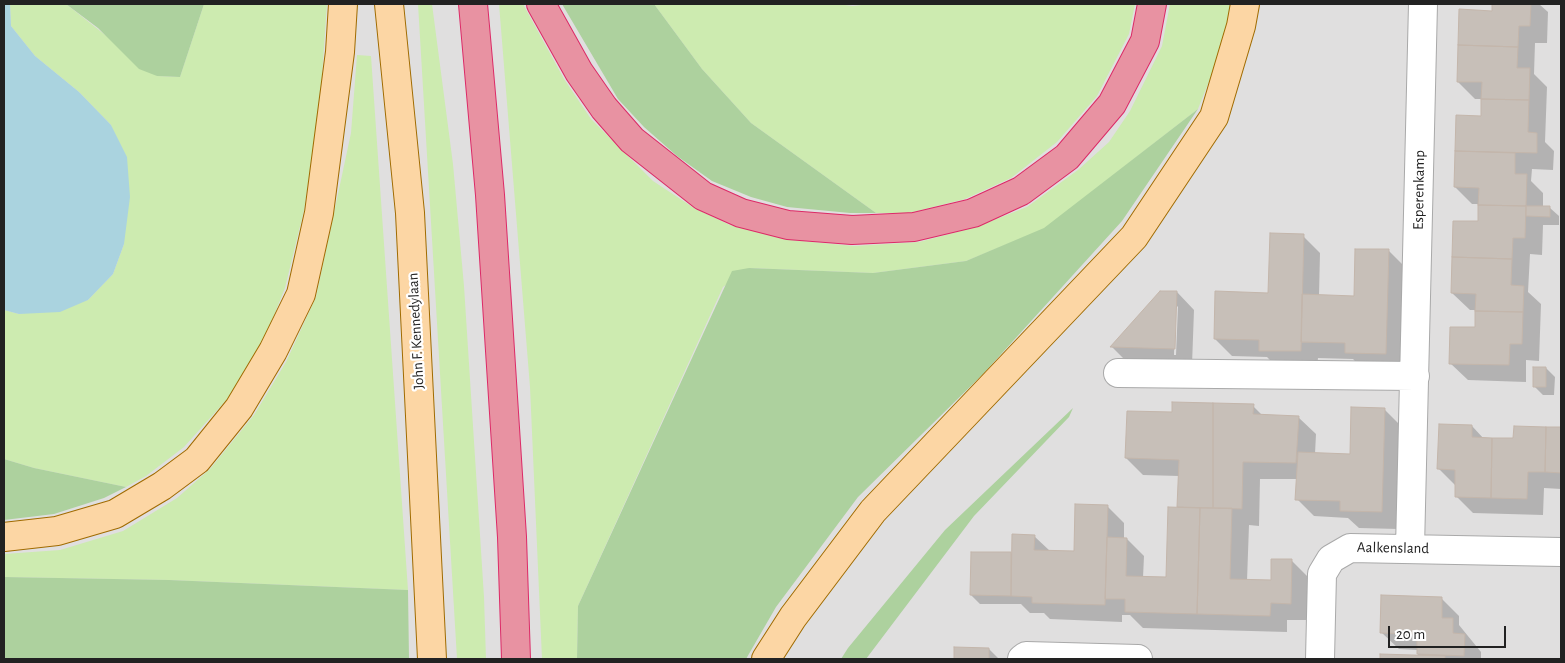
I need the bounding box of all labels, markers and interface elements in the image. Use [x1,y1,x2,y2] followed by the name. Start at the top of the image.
[1409,150,1429,230] street label: Esperenkamp
[404,272,428,390] street label: John F. Kennedylaan
[1357,538,1429,558] street label: Aalkensland
[1390,616,1508,648] scale bar
[1396,627,1425,642] text: 20 m

